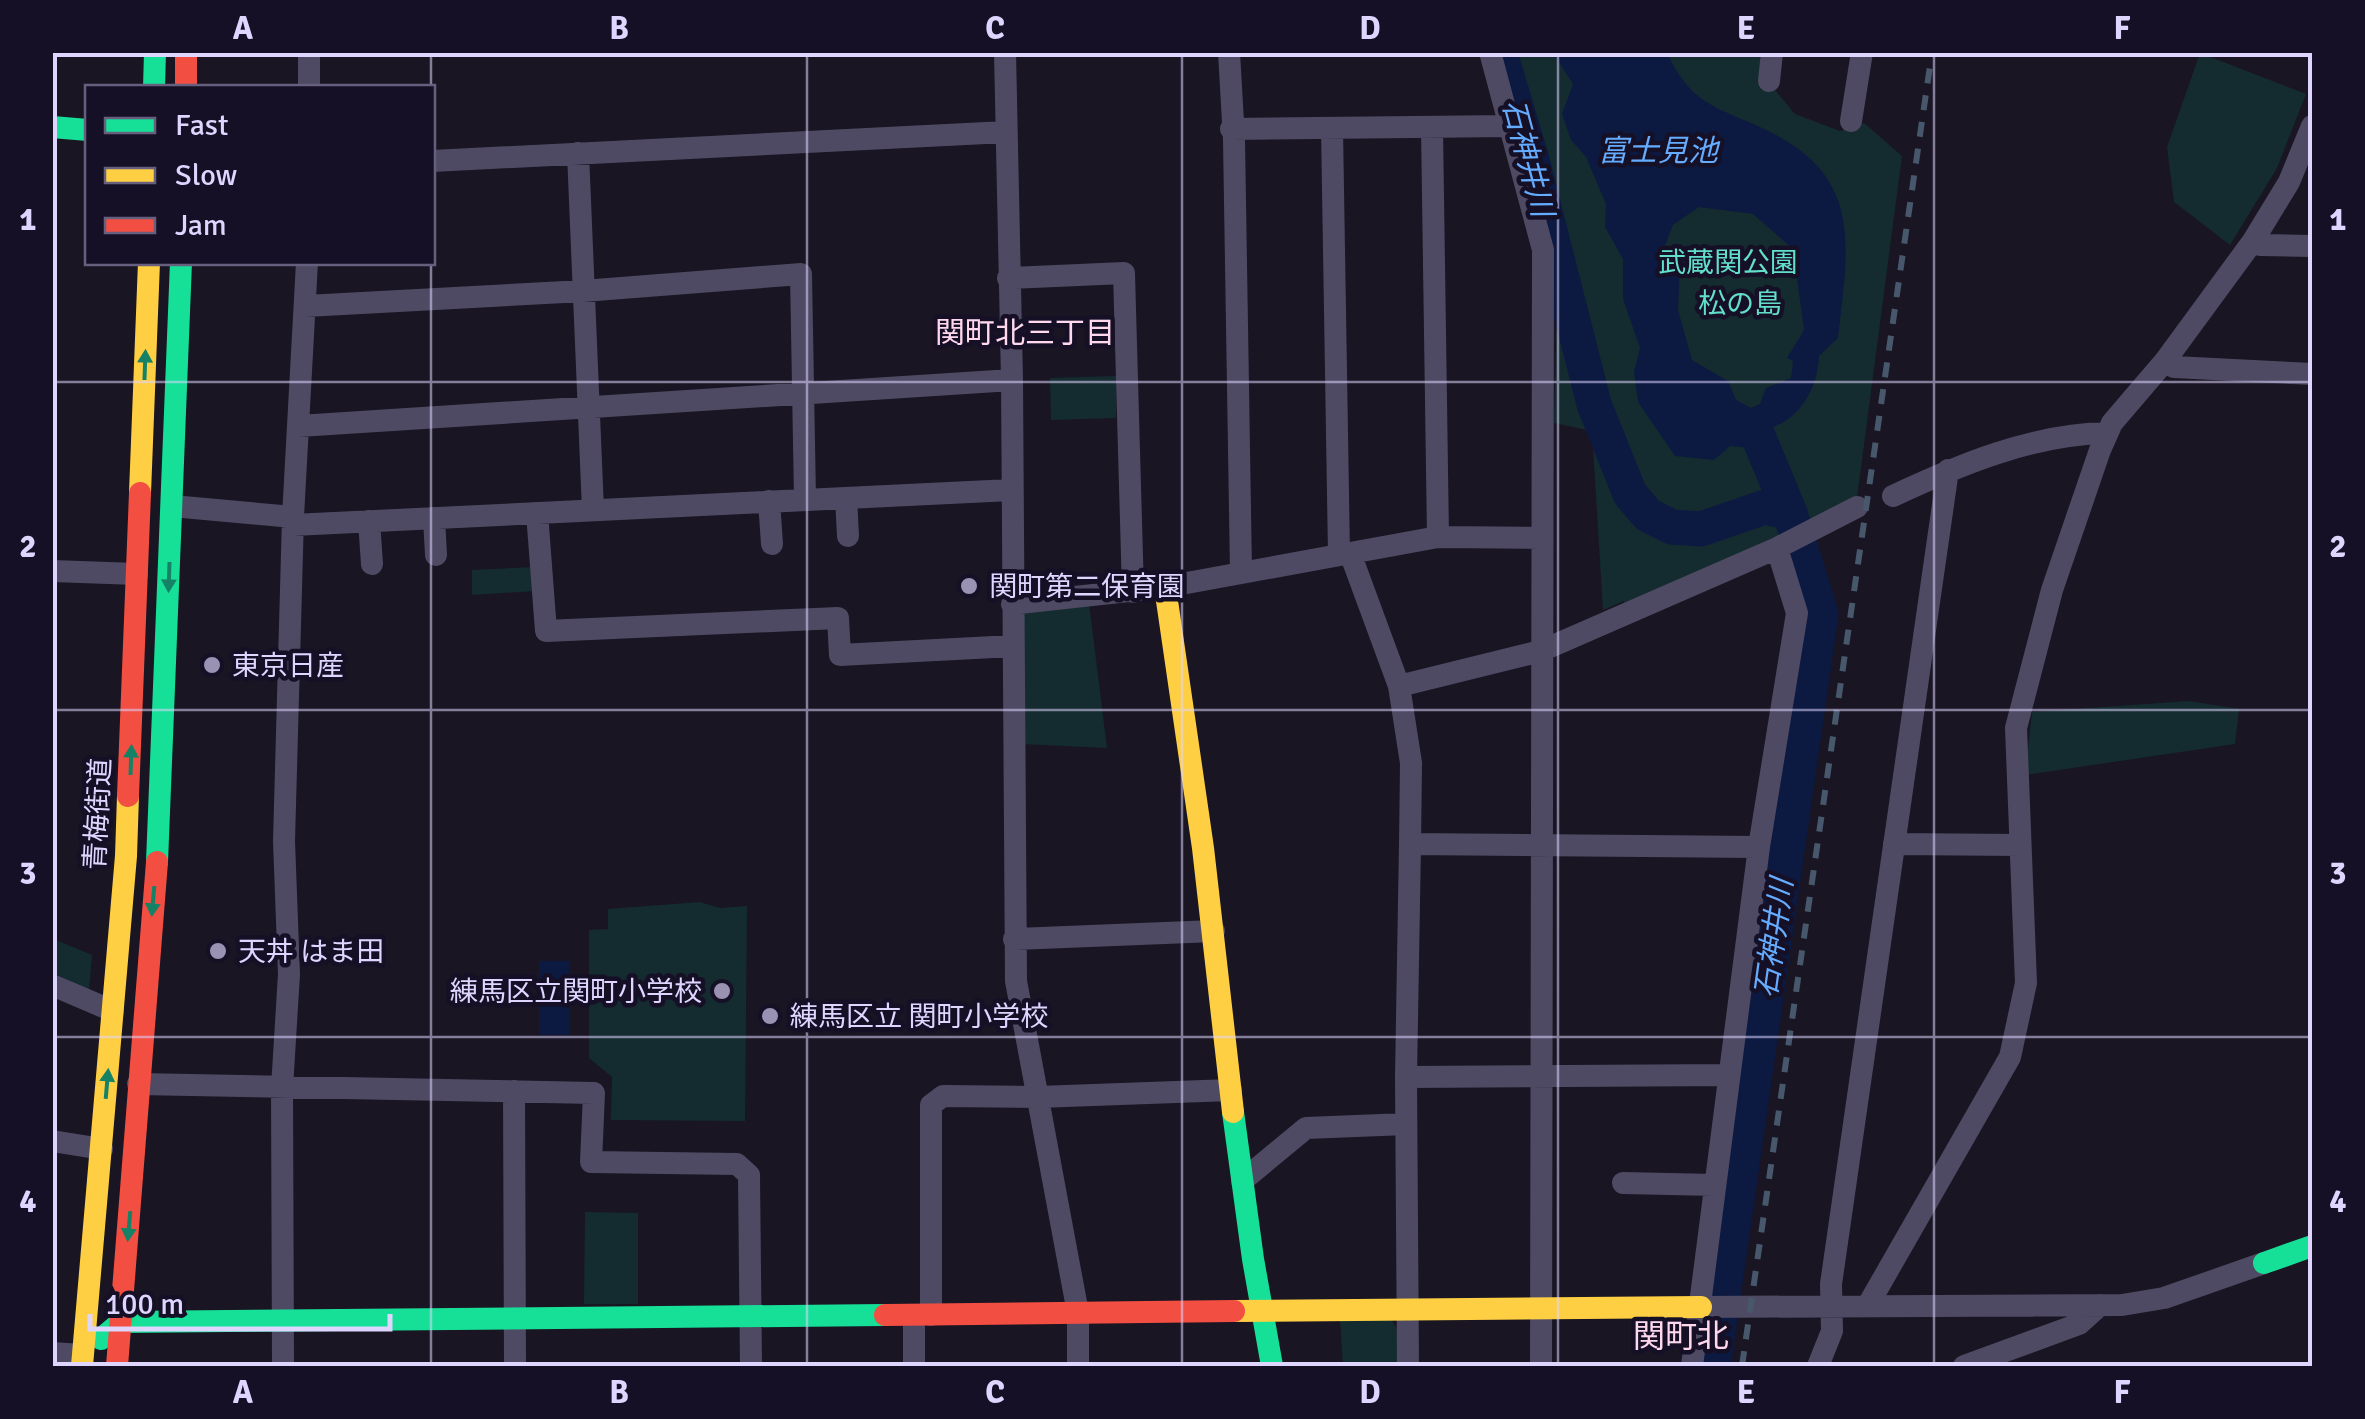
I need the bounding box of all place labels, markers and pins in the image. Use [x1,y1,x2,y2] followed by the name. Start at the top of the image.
[989,570,1185,604] place label: 関町第二保育園
[958,575,980,597] marker: 関町第二保育園
[232,649,344,683] place label: 東京日産
[201,654,223,676] marker: 東京日産
[238,935,384,969] place label: 天丼 はま田
[207,940,229,962] marker: 天丼 はま田
[450,975,702,1009] place label: 練馬区立関町小学校
[711,980,733,1002] marker: 練馬区立関町小学校
[790,1000,1048,1034] place label: 練馬区立 関町小学校
[759,1005,781,1027] marker: 練馬区立 関町小学校

